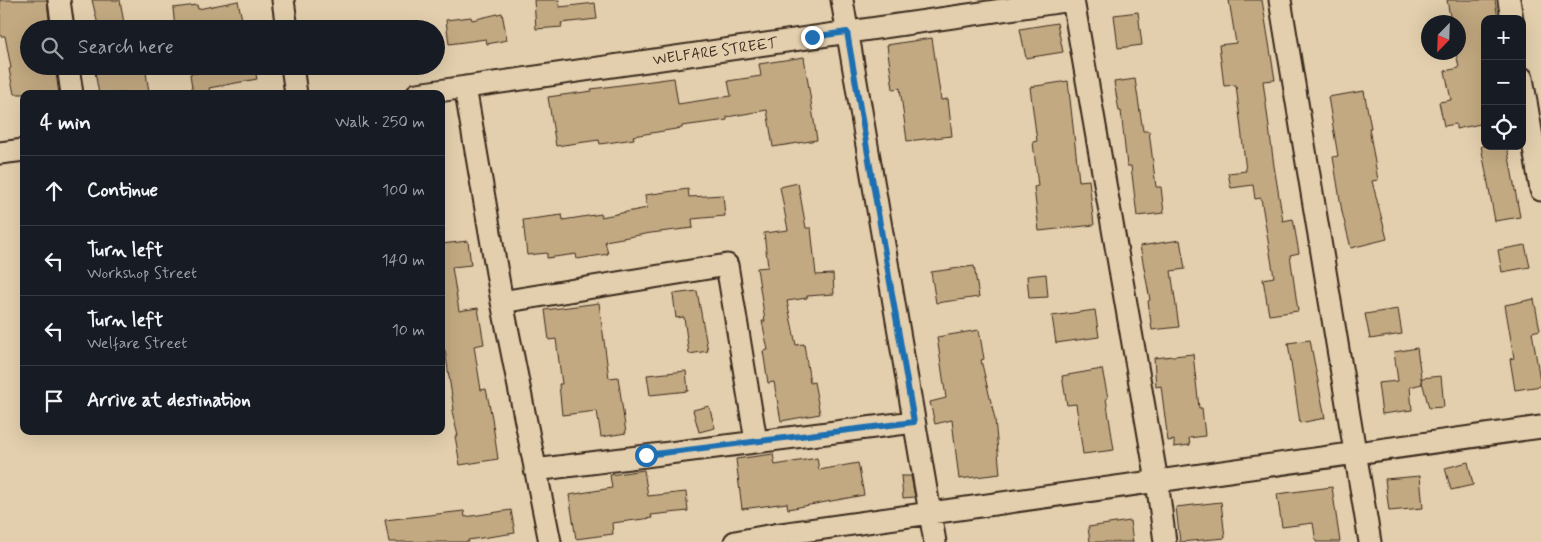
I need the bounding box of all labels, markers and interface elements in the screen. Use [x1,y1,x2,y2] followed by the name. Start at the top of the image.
[1421,15,1466,60] north arrow
[1481,15,1526,150] map controls
[1481,15,1526,60] button: +
[20,20,445,75] search box
[801,26,824,49] route end
[652,33,779,71] street label: WELFARE STREET
[38,34,66,62] icon: search
[78,35,174,60] text: Search here
[1481,60,1526,105] button: −
[1481,105,1526,150] button: locate
[40,109,91,137] text: 4 min
[335,112,425,133] text: Walk · 250 m
[40,177,68,205] icon: ahead
[87,178,158,203] text: Continue
[382,180,425,201] text: 100 m
[87,238,163,263] text: Turn left
[40,247,68,275] icon: left
[381,250,425,271] text: 140 m
[87,263,197,284] text: Workshop Street
[87,308,163,333] text: Turn left
[40,317,68,345] icon: left
[392,320,425,341] text: 10 m
[87,333,187,354] text: Welfare Street
[40,387,68,415] icon: arrive
[87,388,251,413] text: Arrive at destination
[635,444,658,467] route start

